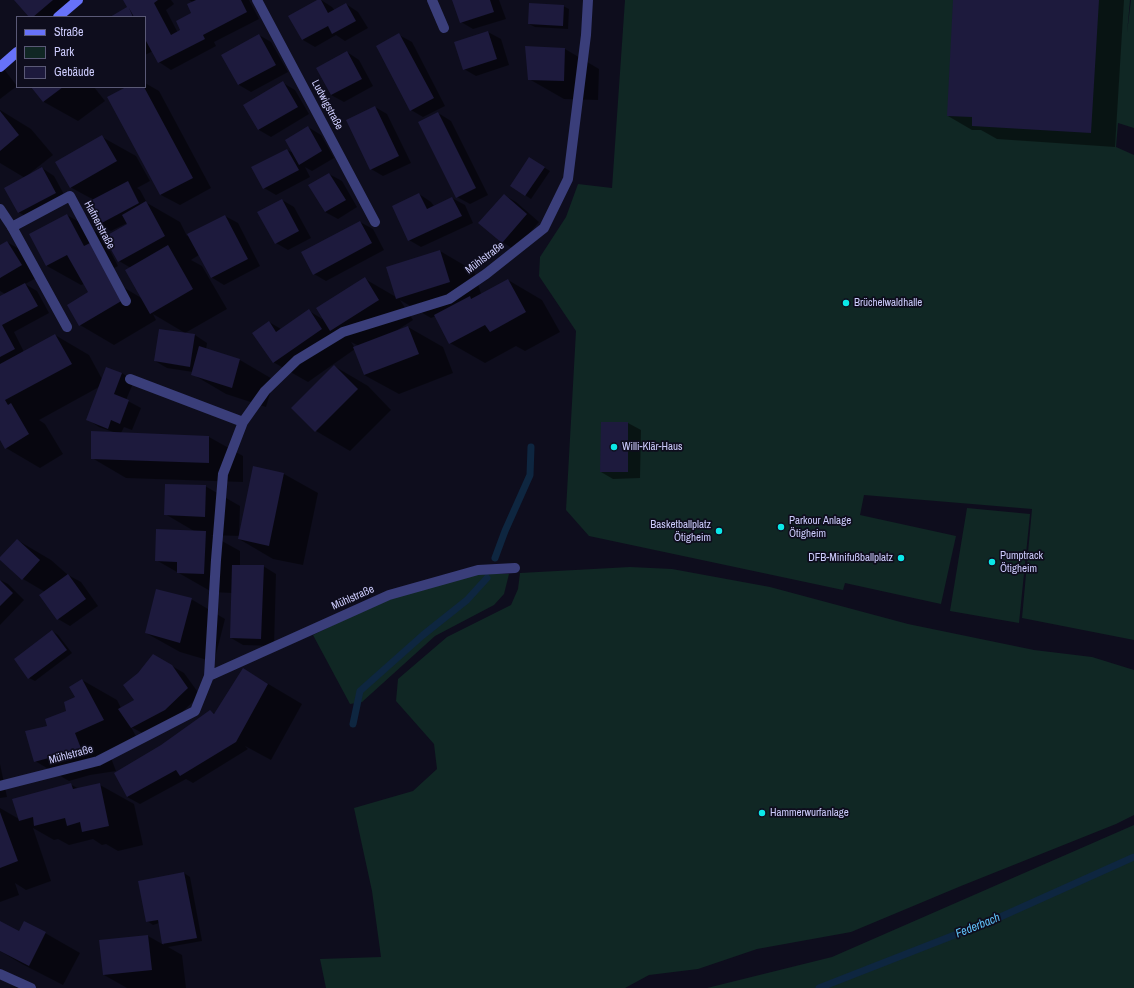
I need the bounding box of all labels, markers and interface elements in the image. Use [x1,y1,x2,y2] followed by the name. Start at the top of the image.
[16,16,146,88] legend
[54,24,84,40] text: Straße
[54,44,74,60] text: Park
[54,64,95,80] text: Gebäude
[308,78,346,132] street label: Ludwigstraße
[81,199,117,251] street label: Hafnerstraße
[463,239,507,277] street label: Mühlstraße
[854,296,922,310] place label: Brüchelwaldhalle
[841,298,851,308] marker: Brüchelwaldhalle
[622,440,683,454] place label: Willi-Klär-Haus
[609,442,619,452] marker: Willi-Klär-Haus
[789,514,851,540] place label: Parkour Anlage Ötigheim
[650,518,711,544] place label: Basketballplatz Ötigheim
[776,522,786,532] marker: Parkour Anlage Ötigheim
[714,526,724,536] marker: Basketballplatz Ötigheim
[1000,549,1043,575] place label: Pumptrack Ötigheim
[808,551,893,565] place label: DFB-Minifußballplatz
[896,553,906,563] marker: DFB-Minifußballplatz
[987,557,997,567] marker: Pumptrack Ötigheim
[330,583,376,613] street label: Mühlstraße
[48,743,94,767] street label: Mühlstraße
[770,806,849,820] place label: Hammerwurfanlage
[757,808,767,818] marker: Hammerwurfanlage
[954,911,1002,941] water label: Federbach

